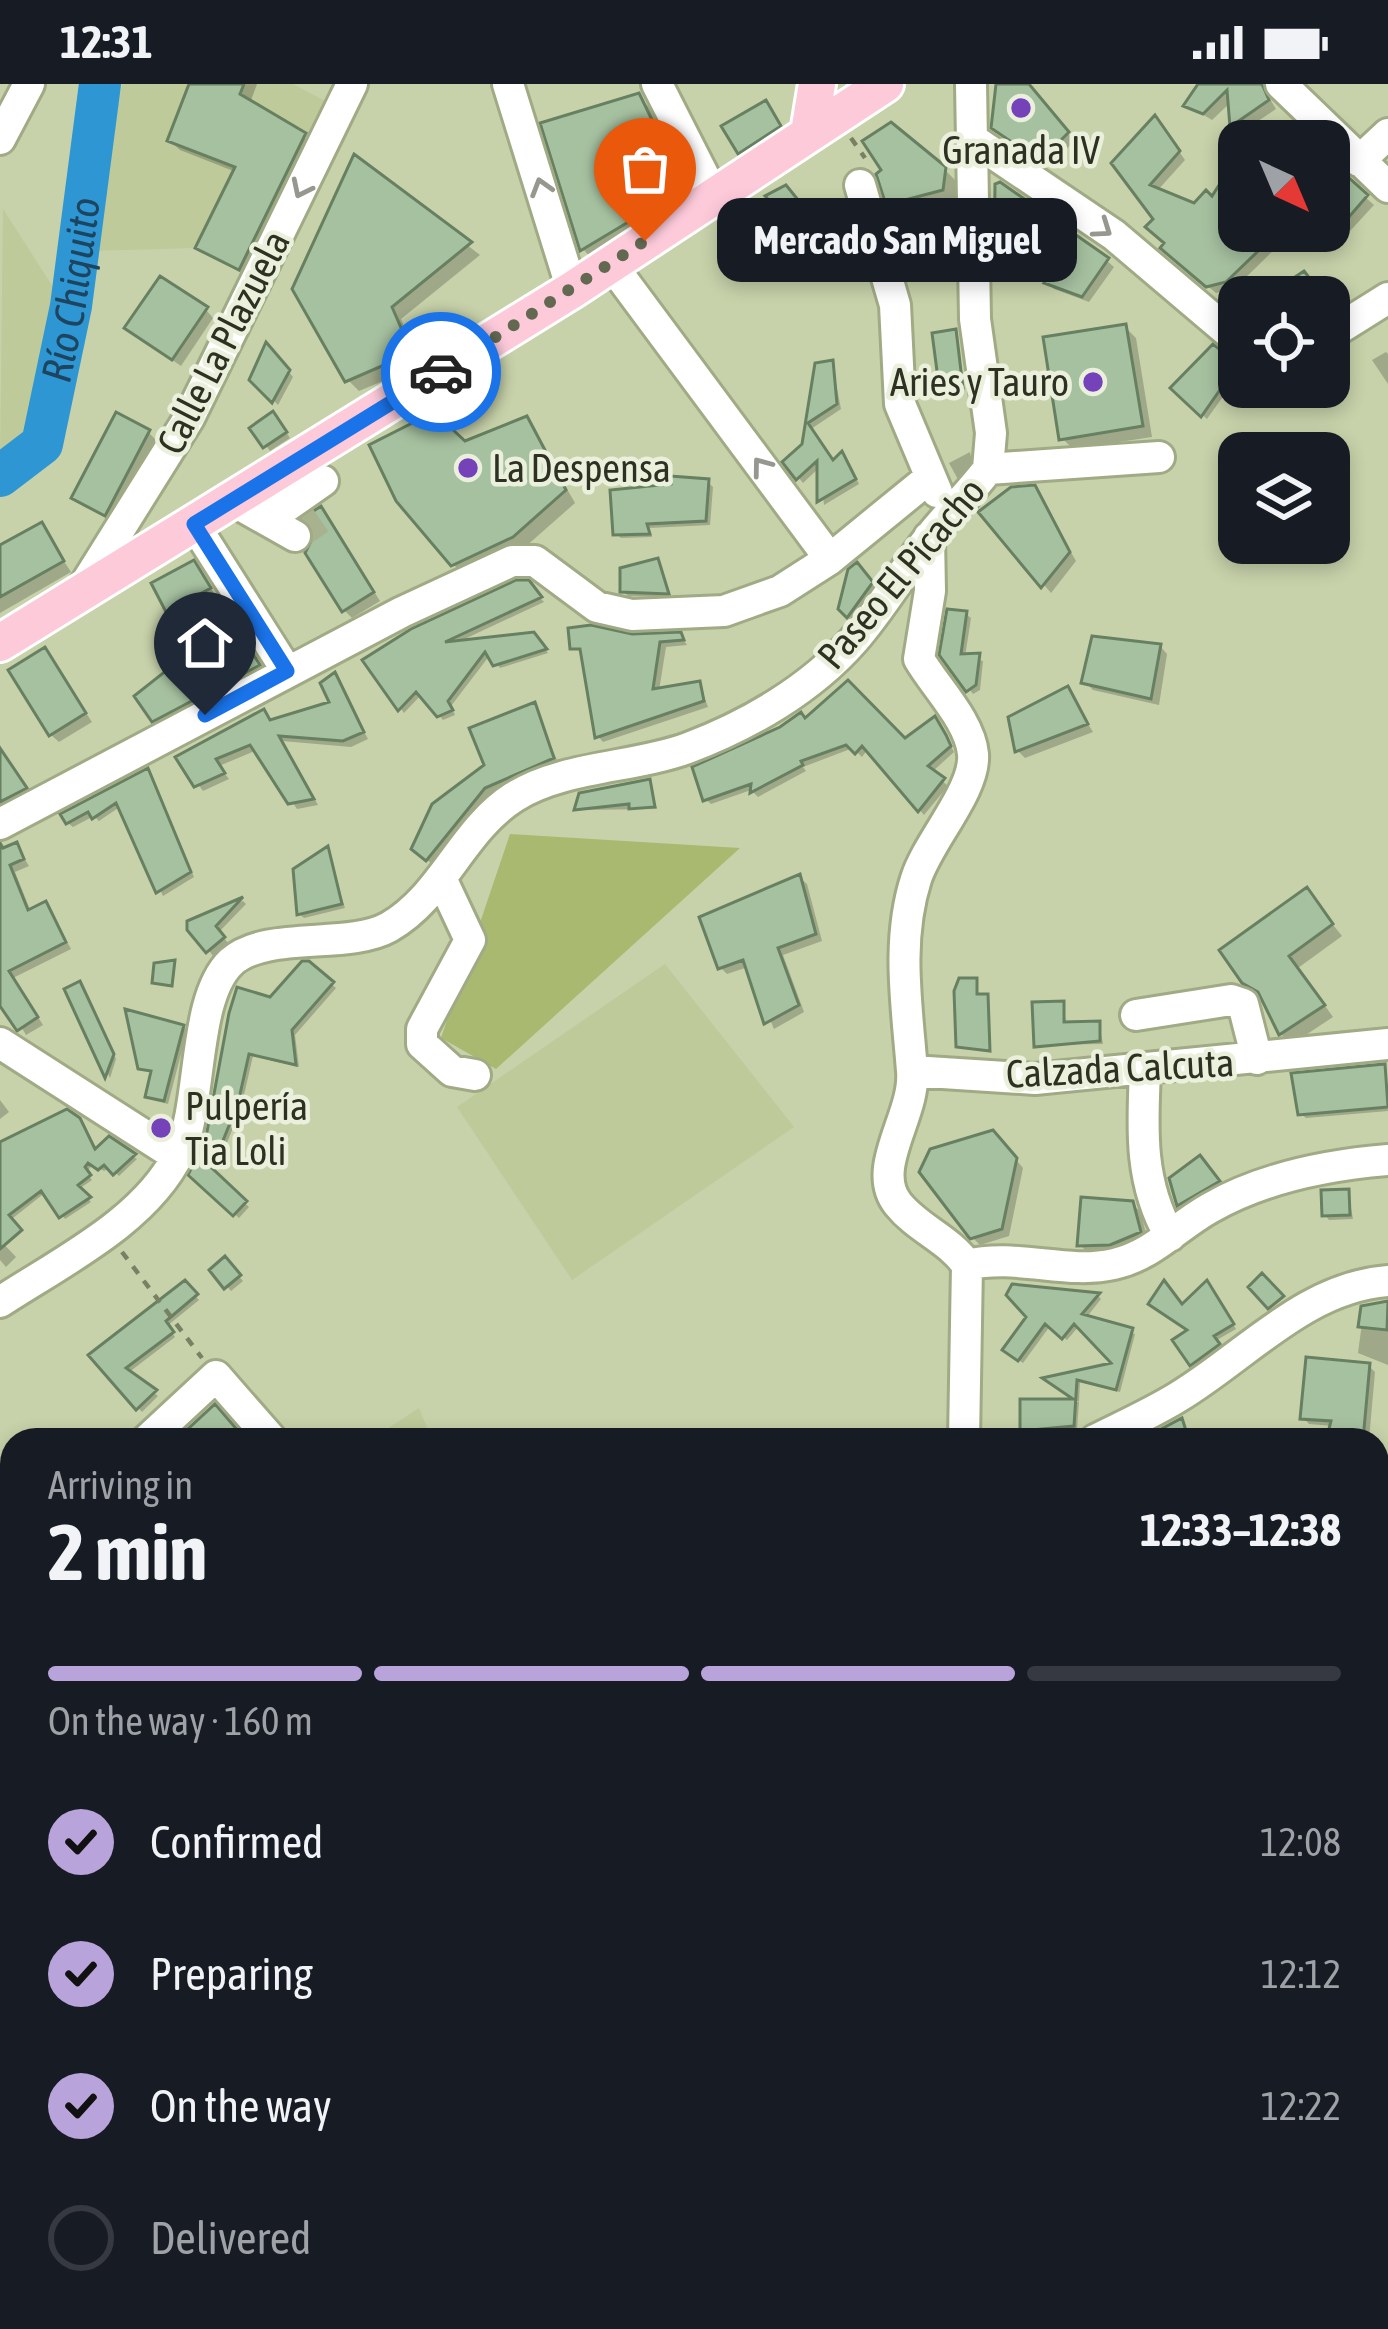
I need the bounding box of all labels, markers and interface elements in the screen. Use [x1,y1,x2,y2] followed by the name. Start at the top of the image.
[60,16,153,68] text: 12:31
[1008,95,1034,121] marker: Granada IV
[594,118,696,241] pin
[1218,120,1350,252] north arrow
[1218,120,1350,564] map controls
[942,128,1100,172] place label: Granada IV
[612,136,678,202] icon: bag
[291,177,315,198] one-way arrow
[530,177,555,198] one-way arrow
[32,194,109,386] water label: Río Chiquito
[717,199,1077,283] callout: Mercado San Miguel
[1090,215,1112,237] one-way arrow
[753,218,1041,262] text: Mercado San Miguel
[148,223,298,461] street label: Calle La Plazuela
[1218,276,1350,408] button: locate
[381,312,501,432] courier
[408,339,474,405] icon: car
[890,360,1069,404] place label: Aries y Tauro
[1080,369,1106,395] marker: Aries y Tauro
[1218,432,1350,564] button: layers
[492,446,671,490] place label: La Despensa
[455,455,481,481] marker: La Despensa
[753,457,775,479] one-way arrow
[809,469,993,677] street label: Paseo El Picacho
[154,592,256,715] pin
[172,610,238,676] icon: home
[1005,1040,1235,1096] street label: Calzada Calcuta
[185,1084,308,1173] place label: Pulpería Tia Loli
[148,1115,174,1141] marker: Pulpería Tia Loli
[48,1463,193,1507] text: Arriving in
[1140,1504,1341,1556] text: 12:33–12:38
[48,1507,207,1597] text: 2 min
[48,1699,313,1743] text: On the way · 160 m
[48,1809,114,1875] icon: check
[150,1816,323,1868] text: Confirmed
[1260,1820,1341,1864] text: 12:08
[48,1941,114,2007] icon: check
[150,1948,313,2000] text: Preparing
[1261,1952,1341,1996] text: 12:12
[48,2073,114,2139] icon: check
[150,2080,332,2132] text: On the way
[1261,2084,1341,2128] text: 12:22
[150,2212,311,2264] text: Delivered

